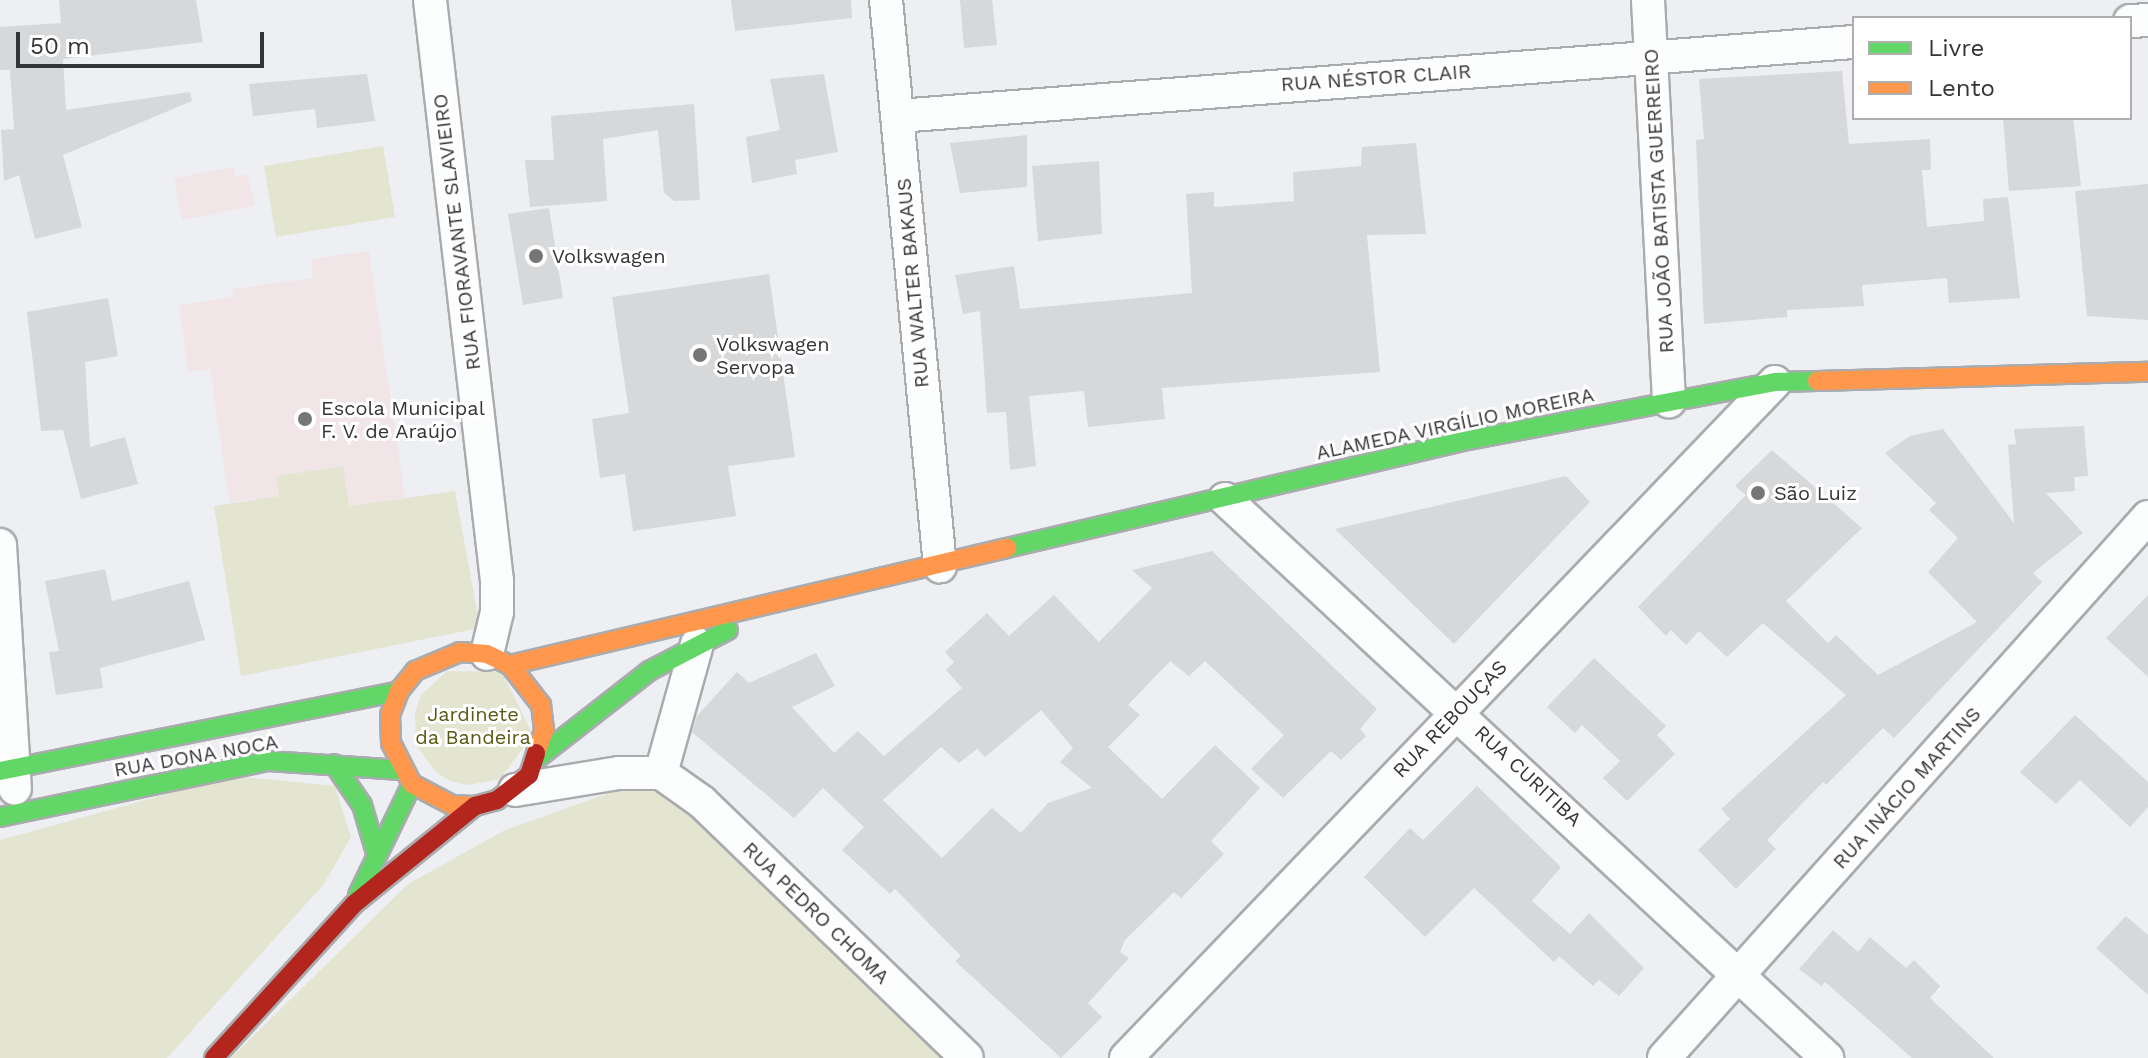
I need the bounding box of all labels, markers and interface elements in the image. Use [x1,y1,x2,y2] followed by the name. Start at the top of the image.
[20,16,268,66] scale bar
[1852,16,2132,120] legend
[30,32,90,60] text: 50 m
[1928,34,1984,62] text: Livre
[1639,47,1679,355] street label: RUA JOÃO BATISTA GUERREIRO
[1280,59,1472,97] street label: RUA NÉSTOR CLAIR
[1928,74,1995,102] text: Lento
[428,92,486,372] street label: RUA FIORAVANTE SLAVIEIRO
[892,176,934,390] street label: RUA WALTER BAKAUS
[552,244,666,268] place label: Volkswagen
[527,247,545,265] marker: Volkswagen
[716,332,830,379] place label: Volkswagen Servopa
[691,346,709,364] marker: Volkswagen Servopa
[1313,383,1597,465] street label: ALAMEDA VIRGÍLIO MOREIRA
[321,396,485,443] place label: Escola Municipal F. V. de Araújo
[296,410,314,428] marker: Escola Municipal F. V. de Araújo
[1774,481,1857,505] place label: São Luiz
[1749,484,1767,502] marker: São Luiz
[1388,655,1512,783] street label: RUA REBOUÇAS
[415,702,531,749] park label: Jardinete da Bandeira
[1828,702,1986,874] street label: RUA INÁCIO MARTINS
[1469,720,1587,832] street label: RUA CURITIBA
[111,730,281,782] street label: RUA DONA NOCA
[738,837,894,989] street label: RUA PEDRO CHOMA

